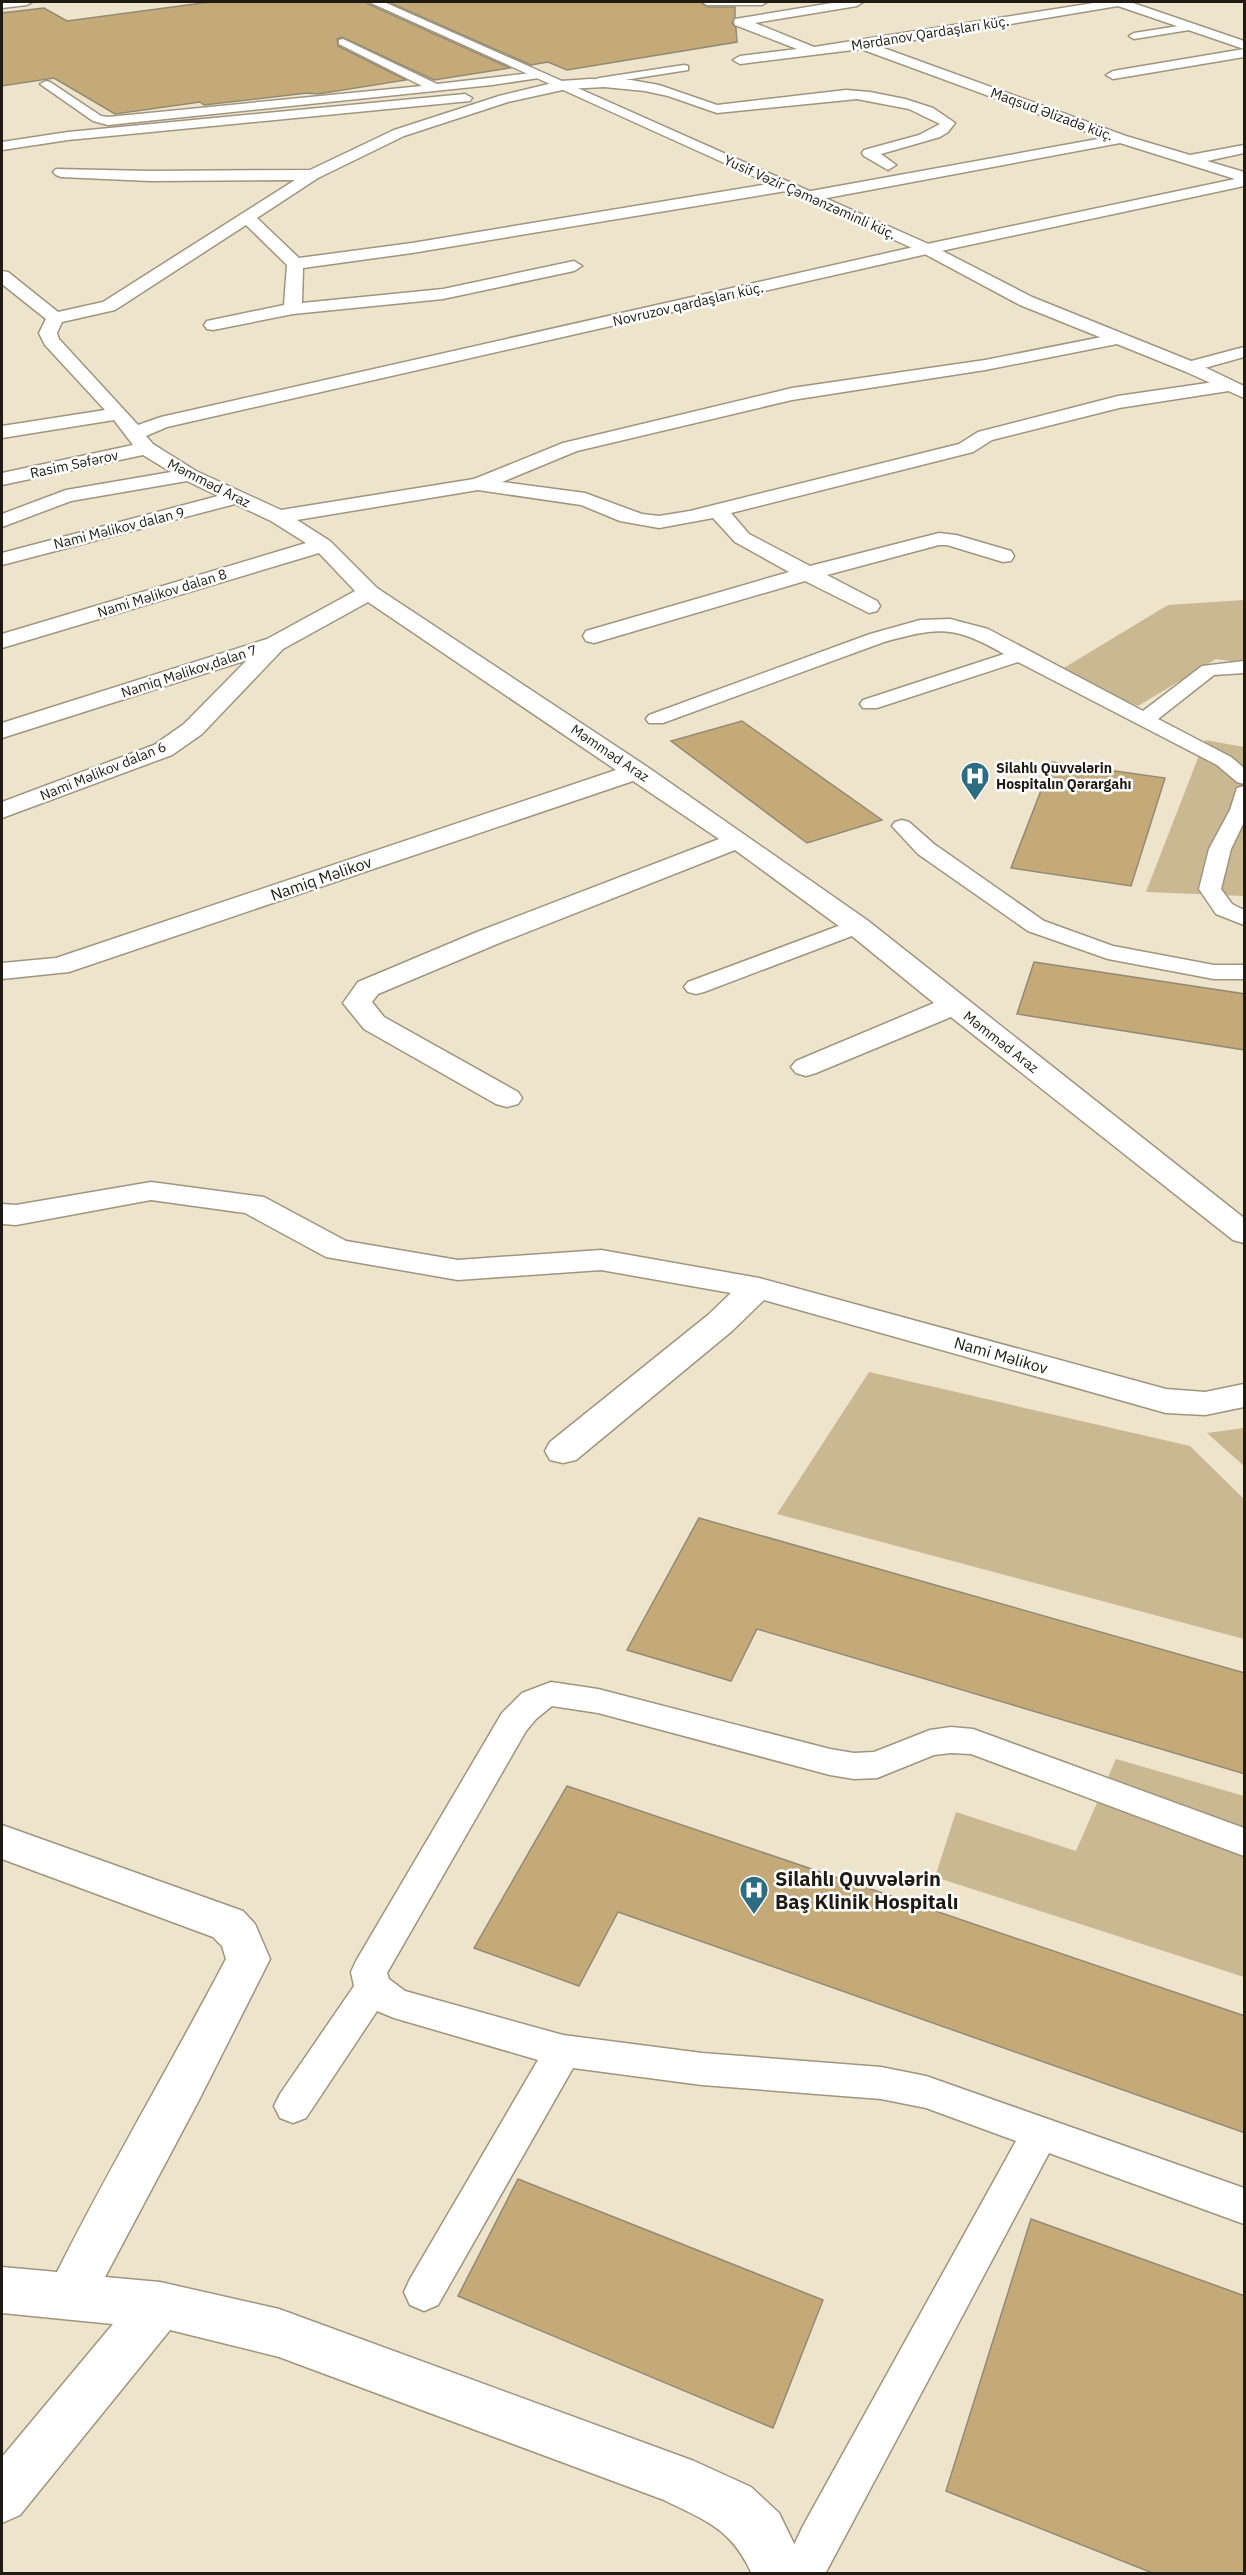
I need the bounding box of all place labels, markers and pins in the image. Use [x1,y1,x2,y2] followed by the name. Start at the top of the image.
[996,759,1132,793] place label: Silahlı Quvvələrin Hospitalın Qərargahı
[959,760,991,802] hospital icon: Silahlı Quvvələrin Hospitalın Qərargahı
[775,1865,958,1915] place label: Silahlı Quvvələrin Baş Klinik Hospitalı
[738,1874,770,1916] hospital icon: Silahlı Quvvələrin Baş Klinik Hospitalı

